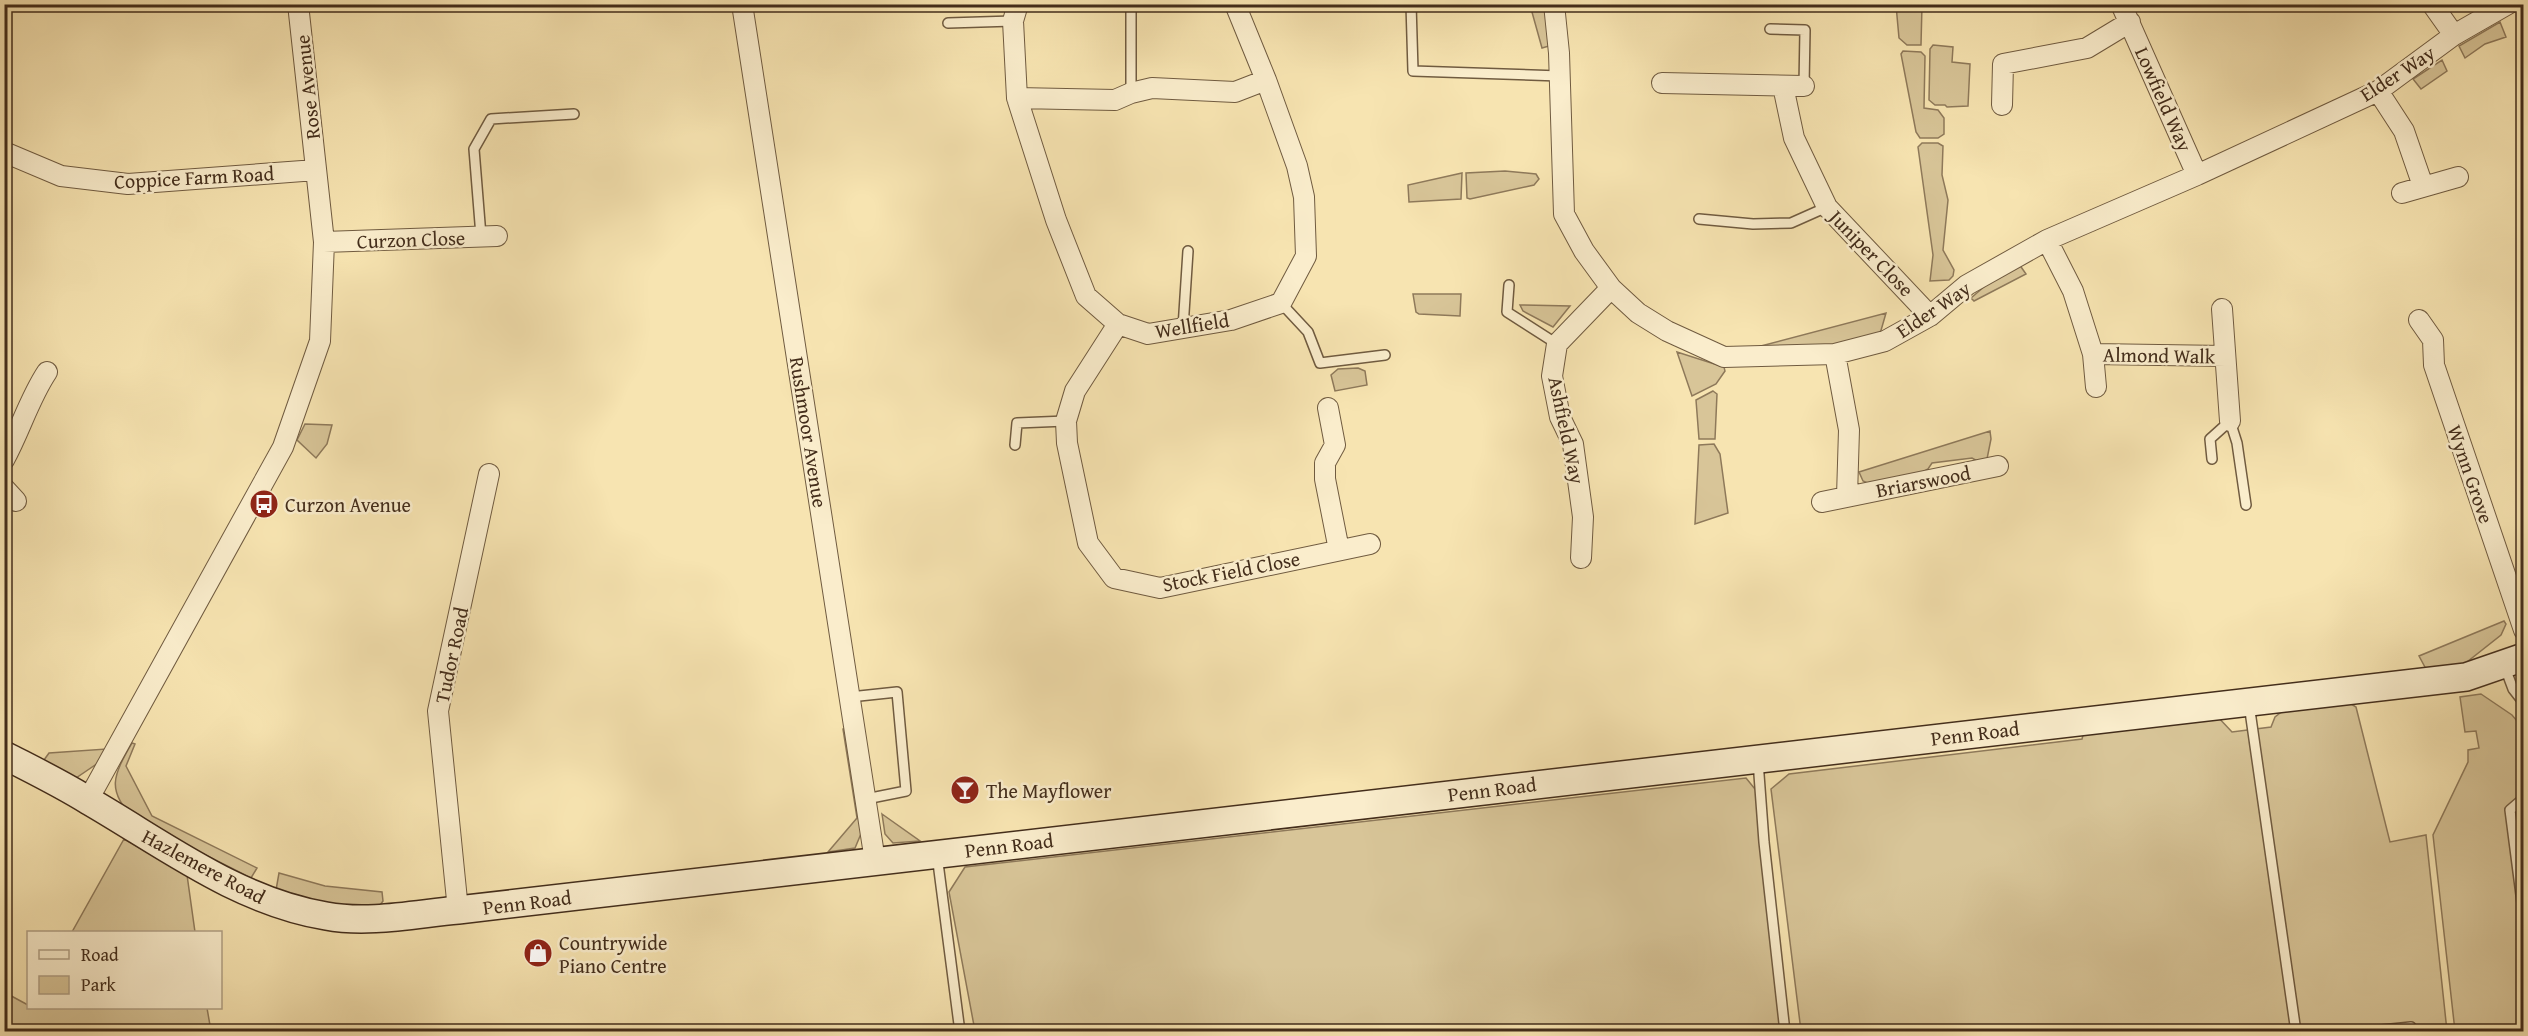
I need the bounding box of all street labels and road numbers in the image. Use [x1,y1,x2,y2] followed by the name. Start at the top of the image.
[287,33,327,141] street label: Rose Avenue
[2354,38,2440,108] street label: Elder Way
[2128,42,2200,156] street label: Lowfield Way
[113,158,275,196] street label: Coppice Farm Road
[1821,201,1921,303] street label: Juniper Close
[356,223,466,255] street label: Curzon Close
[1890,273,1976,345] street label: Elder Way
[1153,305,1231,345] street label: Wellfield
[2103,340,2216,370] street label: Almond Walk
[783,354,835,510] street label: Rushmoor Avenue
[1541,374,1593,486] street label: Ashfield Way
[2441,421,2501,527] street label: Wynn Grove
[1873,458,1973,504] street label: Briarswood
[1160,543,1302,599] street label: Stock Field Close
[427,604,475,706] street label: Tudor Road
[1929,713,2021,753] street label: Penn Road
[1446,769,1538,809] street label: Penn Road
[137,821,271,911] street label: Hazlemere Road
[963,825,1055,865] street label: Penn Road
[481,882,573,922] street label: Penn Road

